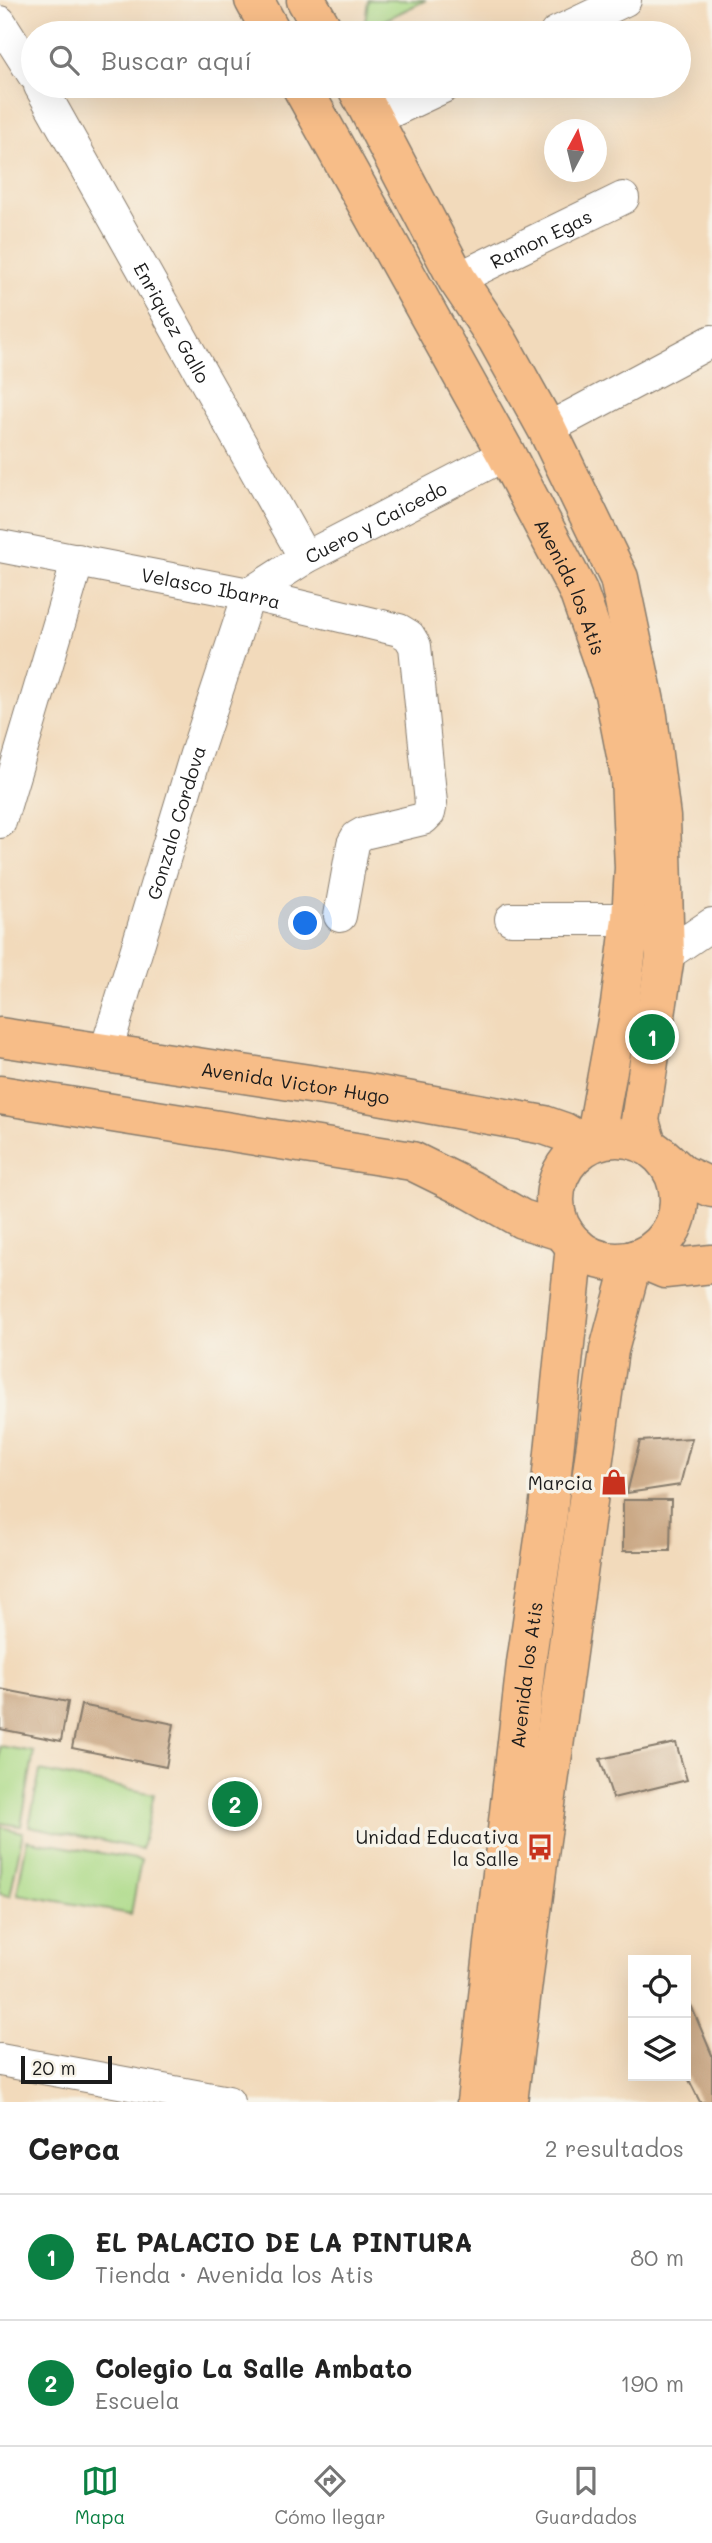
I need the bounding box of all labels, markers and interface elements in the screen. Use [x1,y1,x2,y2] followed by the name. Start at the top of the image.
[21,21,691,98] search box
[45,41,83,79] icon: search
[101,43,252,77] text: Buscar aquí
[544,119,607,182] north arrow
[486,203,596,274] street label: Ramon Egas
[129,257,217,387] street label: Enriquez Gallo
[300,475,451,569] street label: Cuero y Caicedo
[529,514,612,658] street label: Avenida los Atis
[139,561,283,614] street label: Velasco Ibarra
[140,742,211,903] street label: Gonzalo Cordova
[288,906,322,940] your location
[629,1011,675,1063] pin: 1
[200,1055,392,1109] street label: Avenida Victor Hugo
[599,1467,629,1497] shop icon: Marcia
[528,1470,593,1495] place label: Marcia
[504,1600,547,1749] street label: Avenida los Atis
[212,1778,258,1830] pin: 2
[356,1824,519,1871] place label: Unidad Educativa la Salle
[525,1832,555,1862] bus stop icon: Unidad Educativa la Salle
[628,1955,691,2081] map controls
[628,1955,691,2018] button: locate
[628,2018,691,2081] button: layers
[21,2053,112,2085] scale bar
[32,2055,76,2080] text: 20 m
[28,2128,120,2168] text: Cerca
[545,2133,684,2163] text: 2 resultados
[95,2225,472,2259] text: EL PALACIO DE LA PINTURA
[46,2242,56,2272] text: 1
[630,2242,684,2272] text: 80 m
[95,2259,374,2289] text: Tienda · Avenida los Atis
[95,2351,412,2385] text: Colegio La Salle Ambato
[45,2368,57,2398] text: 2
[620,2368,684,2398] text: 190 m
[95,2385,180,2415] text: Escuela
[75,2462,125,2529] tab: Mapa
[275,2462,386,2529] tab: Cómo llegar
[535,2462,637,2529] tab: Guardados

